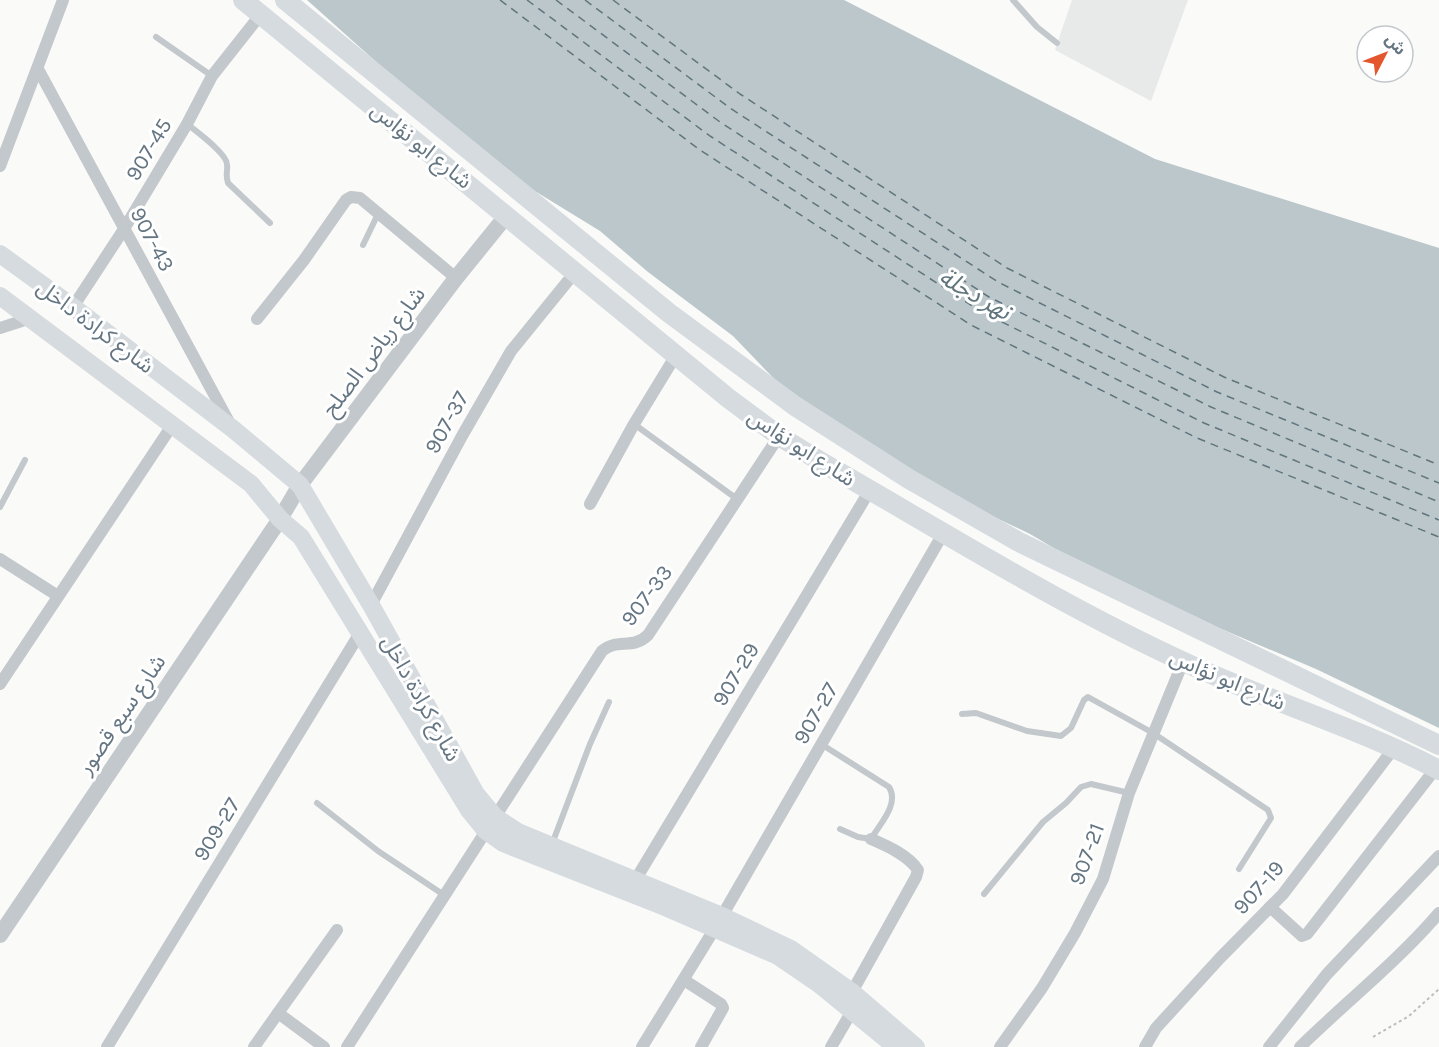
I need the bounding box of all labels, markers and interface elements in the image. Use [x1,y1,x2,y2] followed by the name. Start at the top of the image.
[1355,24,1415,84] north arrow
[1381,30,1410,59] text: ش
[364,97,477,197] street label: شارع ابو نؤاس
[120,113,178,186] street label: 907-45
[124,203,180,276] street label: 907-43
[934,262,1017,326] water label: نهر دجلة
[30,274,159,382] street label: شارع كرادة داخل
[317,282,433,423] street label: شارع رياض الصلح
[419,387,475,458] street label: 907-37
[741,403,860,495] street label: شارع ابو نؤاس
[615,560,678,631] street label: 907-33
[373,631,466,767] street label: شارع كرادة داخل
[707,638,765,711] street label: 907-29
[1165,644,1289,719] street label: شارع ابو نؤاس
[72,650,174,782] street label: شارع سبع قصور
[788,678,844,749] street label: 907-27
[188,793,246,866] street label: 909-27
[1064,820,1110,889] street label: 907-21
[1228,855,1290,920] street label: 907-19

